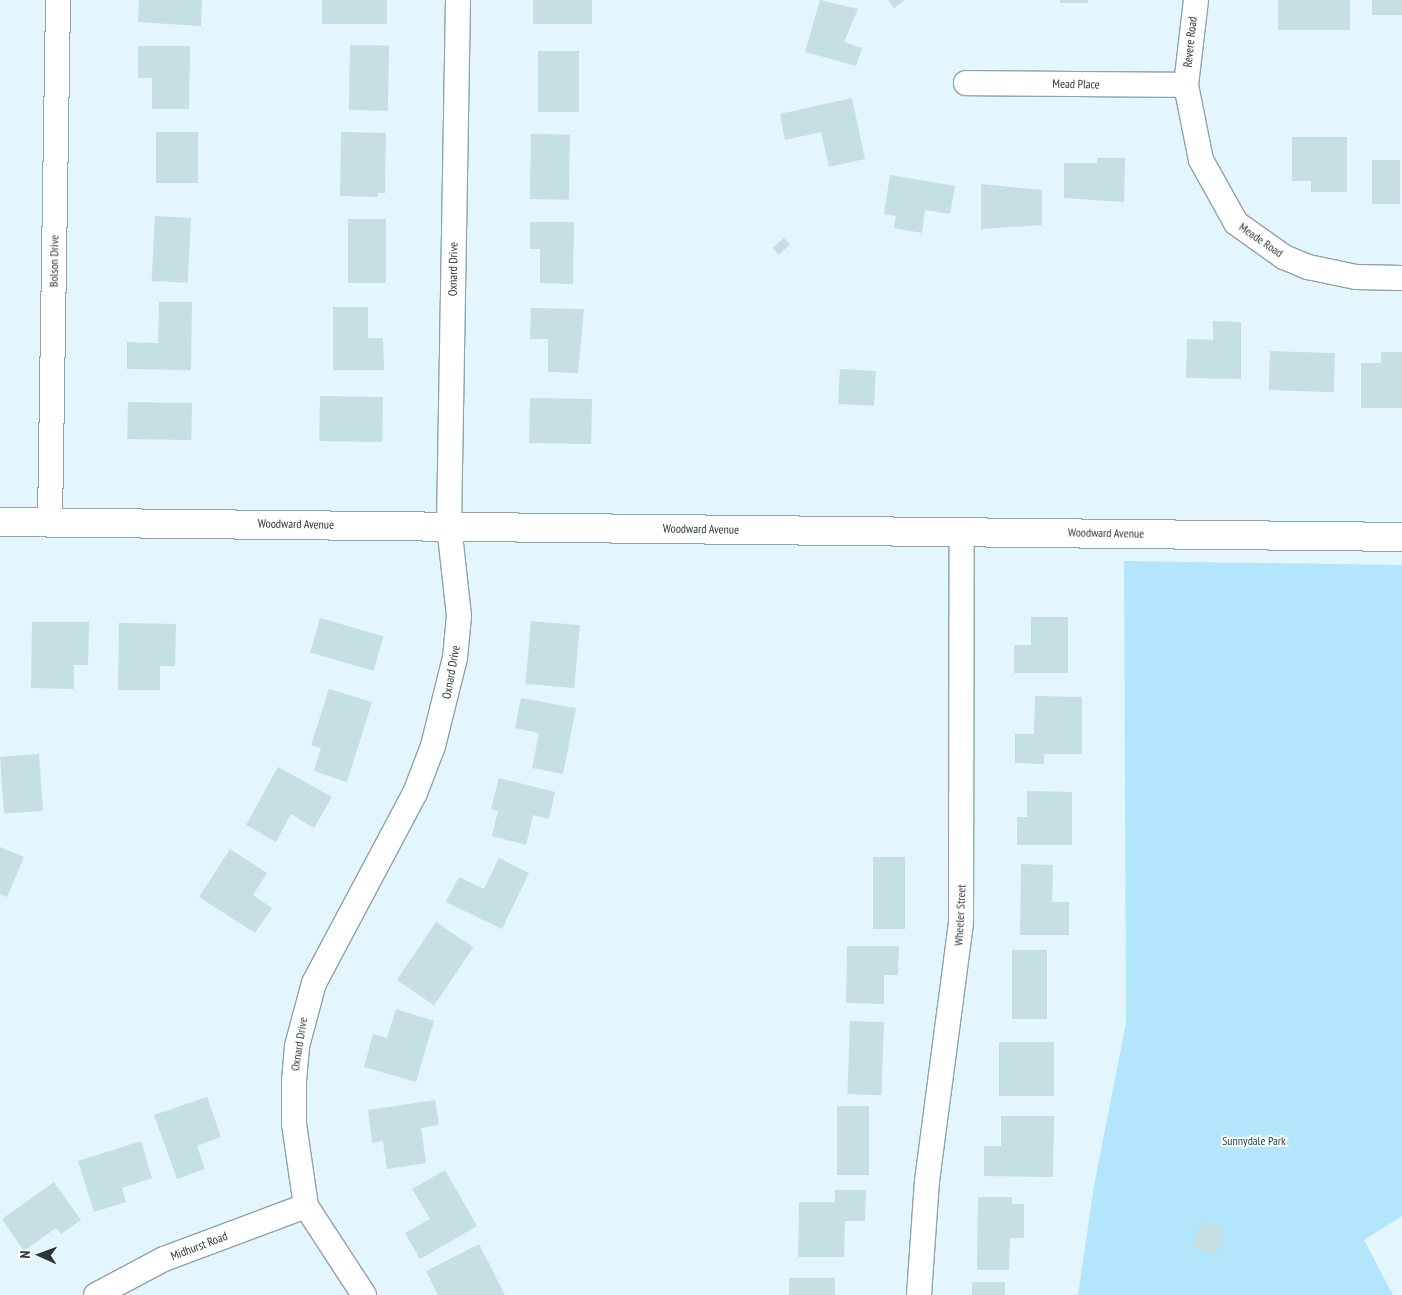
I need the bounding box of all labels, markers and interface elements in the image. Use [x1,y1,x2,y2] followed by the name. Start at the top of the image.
[1180,16,1200,68] street label: Revere Road
[1052,76,1100,92] street label: Mead Place
[1236,220,1286,260] street label: Meade Road
[46,235,62,287] street label: Bolson Drive
[445,242,461,296] street label: Oxnard Drive
[258,516,334,532] street label: Woodward Avenue
[663,521,739,537] street label: Woodward Avenue
[1068,525,1144,541] street label: Woodward Avenue
[439,644,463,700] street label: Oxnard Drive
[951,884,969,946] street label: Wheeler Street
[288,1016,310,1072] street label: Oxnard Drive
[1222,1134,1286,1148] park label: Sunnydale Park
[169,1229,229,1263] street label: Midhurst Road
[15,1230,65,1280] north arrow
[16,1250,34,1259] text: N

